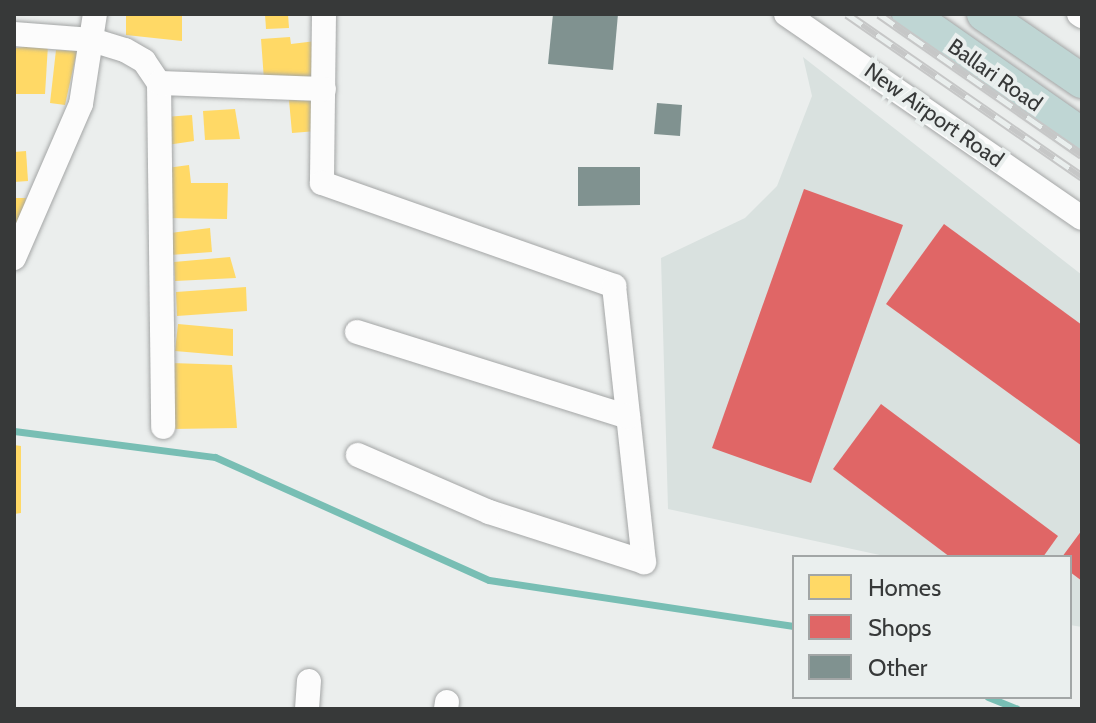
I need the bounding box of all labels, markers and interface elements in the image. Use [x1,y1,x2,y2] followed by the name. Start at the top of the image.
[943,33,1047,117] street label: Ballari Road
[859,57,1009,173] street label: New Airport Road
[792,555,1072,699] legend
[868,573,941,602] text: Homes
[868,613,931,642] text: Shops
[868,653,927,682] text: Other

